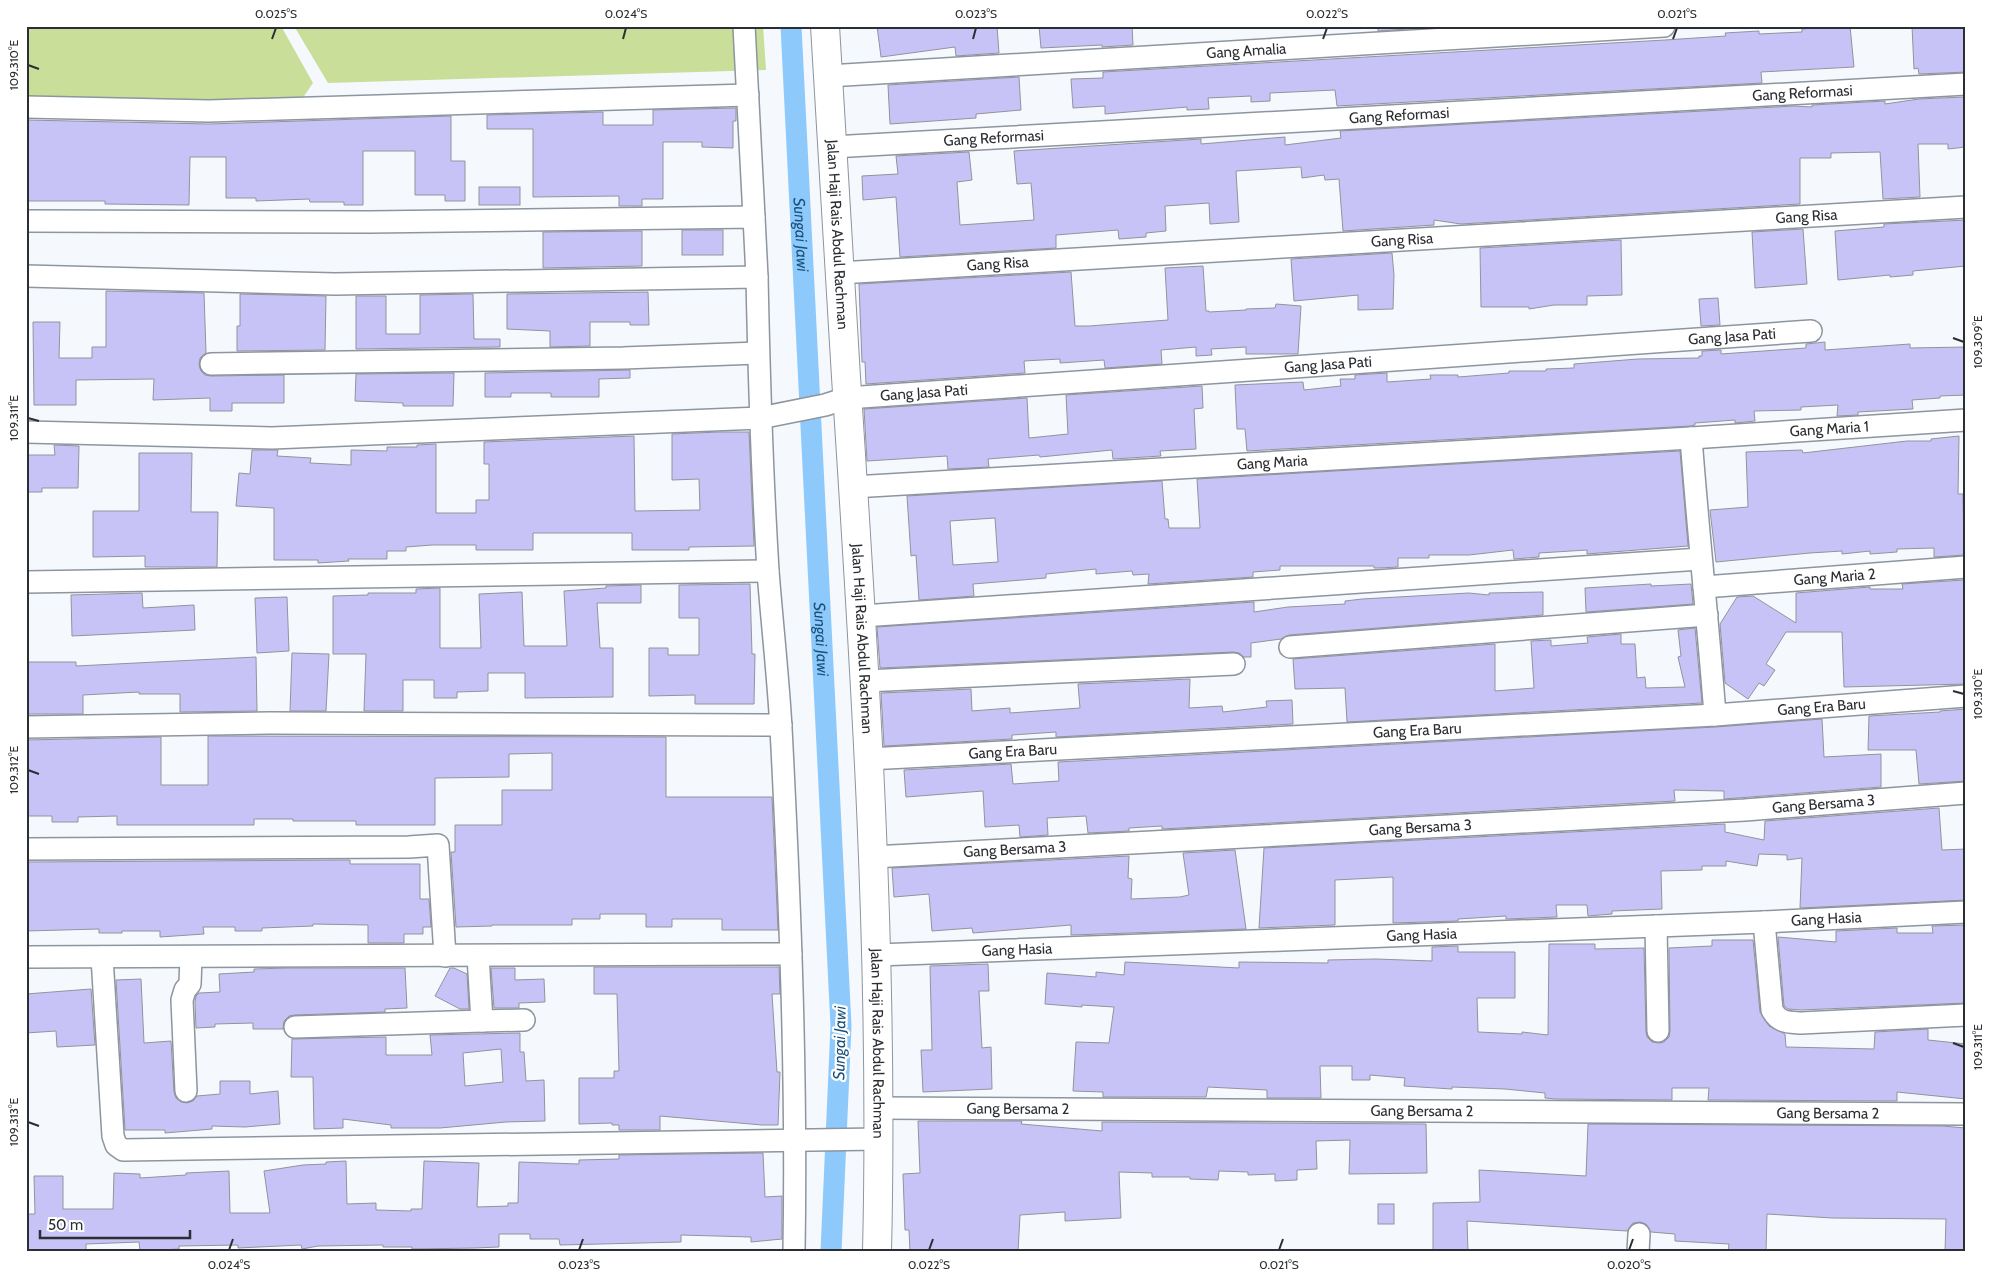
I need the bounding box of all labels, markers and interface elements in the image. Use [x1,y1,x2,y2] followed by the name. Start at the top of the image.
[255,6,297,21] text: 0.025°S
[605,6,647,21] text: 0.024°S
[955,6,997,21] text: 0.023°S
[1306,6,1348,21] text: 0.022°S
[1657,6,1697,21] text: 0.021°S
[6,40,21,90] text: 109.310°E
[1206,40,1288,62] street label: Gang Amalia
[1752,81,1853,105] street label: Gang Reformasi
[1348,104,1450,127] street label: Gang Reformasi
[943,126,1044,150] street label: Gang Reformasi
[823,138,852,330] street label: Jalan Haji Rais Abdul Rachman
[790,197,812,273] water label: Sungai Jawi
[1775,206,1839,227] street label: Gang Risa
[1371,229,1434,251] street label: Gang Risa
[966,253,1030,275] street label: Gang Risa
[1970,315,1985,369] text: 109.309°E
[1688,324,1776,349] street label: Gang Jasa Pati
[1284,353,1372,377] street label: Gang Jasa Pati
[879,381,968,405] street label: Gang Jasa Pati
[6,395,21,441] text: 109.311°E
[1789,417,1869,441] street label: Gang Maria 1
[1236,451,1309,474] street label: Gang Maria
[848,542,876,734] street label: Jalan Haji Rais Abdul Rachman
[1793,565,1876,589] street label: Gang Maria 2
[810,602,833,677] water label: Sungai Jawi
[1970,669,1985,719] text: 109.310°E
[1777,695,1866,719] street label: Gang Era Baru
[1372,719,1462,742] street label: Gang Era Baru
[968,740,1058,763] street label: Gang Era Baru
[6,746,21,794] text: 109.312°E
[1771,791,1876,817] street label: Gang Bersama 3
[1368,816,1472,839] street label: Gang Bersama 3
[963,838,1067,861] street label: Gang Bersama 3
[1791,908,1863,930] street label: Gang Hasia
[1386,924,1458,945] street label: Gang Hasia
[981,939,1053,960] street label: Gang Hasia
[867,947,887,1139] street label: Jalan Haji Rais Abdul Rachman
[829,1005,850,1080] water label: Sungai Jawi
[1970,1024,1985,1070] text: 109.311°E
[6,1097,21,1146] text: 109.313°E
[966,1099,1070,1118] street label: Gang Bersama 2
[1370,1102,1474,1120] street label: Gang Bersama 2
[1776,1104,1880,1123] street label: Gang Bersama 2
[40,1208,190,1240] scale bar
[48,1216,83,1234] text: 50 m
[208,1257,250,1272] text: 0.024°S
[558,1257,600,1272] text: 0.023°S
[908,1257,950,1272] text: 0.022°S
[1259,1257,1299,1272] text: 0.021°S
[1607,1257,1651,1272] text: 0.020°S

